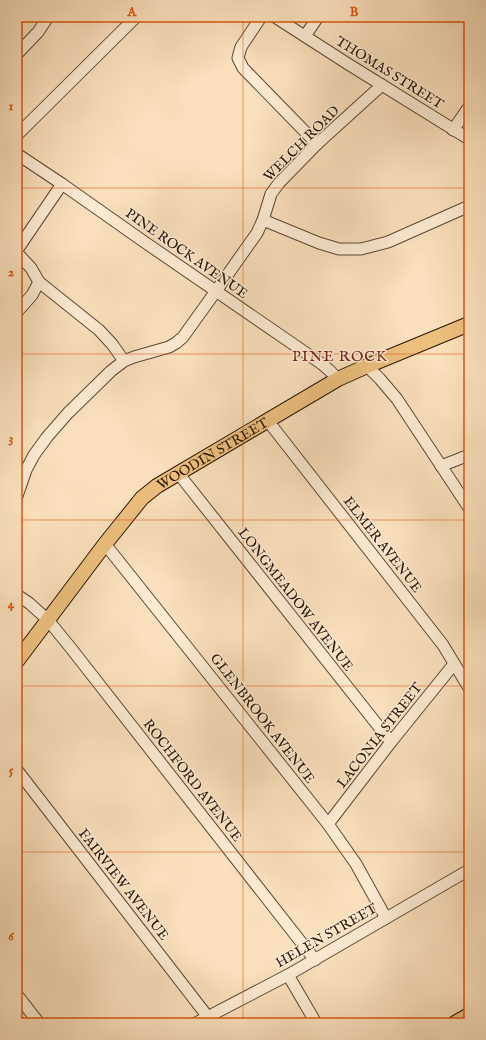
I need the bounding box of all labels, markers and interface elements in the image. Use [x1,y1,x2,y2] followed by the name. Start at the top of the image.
[127,4,138,21] text: A
[350,4,359,21] text: B
[332,32,447,114] street label: THOMAS STREET
[9,98,14,115] text: 1
[260,102,344,186] street label: WELCH ROAD
[122,205,251,303] street label: PINE ROCK AVENUE
[8,264,14,281] text: 2
[292,347,388,366] district label: PINE ROCK
[154,414,272,494] street label: WOODIN STREET
[9,430,14,447] text: 3
[339,493,426,597] street label: ELMER AVENUE
[234,524,357,675] street label: LONGMEADOW AVENUE
[8,596,15,613] text: 4
[206,650,319,787] street label: GLENBROOK AVENUE
[333,679,427,792] street label: LACONIA STREET
[139,716,246,846] street label: ROCHFORD AVENUE
[9,762,14,779] text: 5
[74,825,173,944] street label: FAIRVIEW AVENUE
[273,899,381,972] street label: HELEN STREET
[8,928,14,945] text: 6

